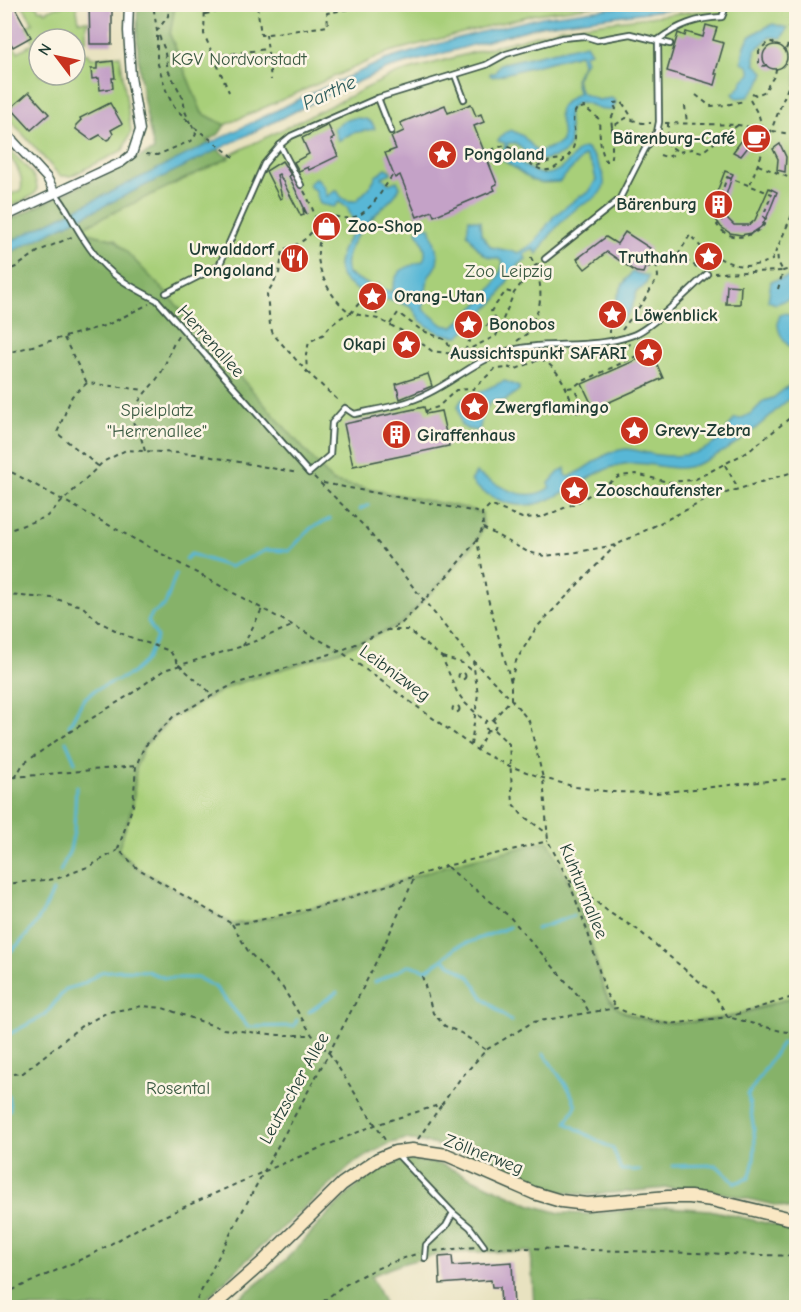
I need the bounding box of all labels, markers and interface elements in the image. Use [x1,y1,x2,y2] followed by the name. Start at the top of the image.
[27,27,87,87] north arrow
[35,40,56,59] text: N
[171,49,308,70] park label: KGV Nordvorstadt
[299,70,360,115] water label: Parthe
[740,122,772,154] cafe icon: Bärenburg-Café
[613,128,735,149] place label: Bärenburg-Café
[427,138,459,170] place icon: Pongoland
[464,144,545,165] place label: Pongoland
[702,188,734,220] building icon: Bärenburg
[616,194,697,215] place label: Bärenburg
[311,210,343,242] shop icon: Zoo-Shop
[348,216,422,237] place label: Zoo-Shop
[189,239,275,281] place label: Urwalddorf Pongoland
[693,241,725,273] place icon: Truthahn
[279,243,311,275] restaurant icon: Urwalddorf Pongoland
[618,247,688,268] place label: Truthahn
[465,261,553,282] park label: Zoo Leipzig
[357,280,389,312] place icon: Orang-Utan
[394,286,485,307] place label: Orang-Utan
[597,299,629,331] place icon: Löwenblick
[173,301,249,382] street label: Herrenallee
[634,305,718,326] place label: Löwenblick
[452,308,484,340] place icon: Bonobos
[489,314,555,335] place label: Bonobos
[391,328,423,360] place icon: Okapi
[343,334,386,355] place label: Okapi
[632,337,664,369] place icon: Aussichtspunkt SAFARI
[450,343,627,364] place label: Aussichtspunkt SAFARI
[458,391,490,423] place icon: Zwergflamingo
[495,397,609,418] place label: Zwergflamingo
[107,400,207,442] park label: Spielplatz "Herrenallee"
[618,414,650,446] place icon: Grevy-Zebra
[380,419,412,451] building icon: Giraffenhaus
[655,420,751,441] place label: Grevy-Zebra
[417,425,516,446] place label: Giraffenhaus
[559,474,591,506] place icon: Zooschaufenster
[596,480,723,501] place label: Zooschaufenster
[355,641,434,706] street label: Leibnizweg
[555,841,612,942] street label: Kuhturmallee
[255,1029,334,1148] street label: Leutzscher Allee
[146,1078,210,1099] park label: Rosental
[441,1130,526,1179] street label: Zöllnerweg

